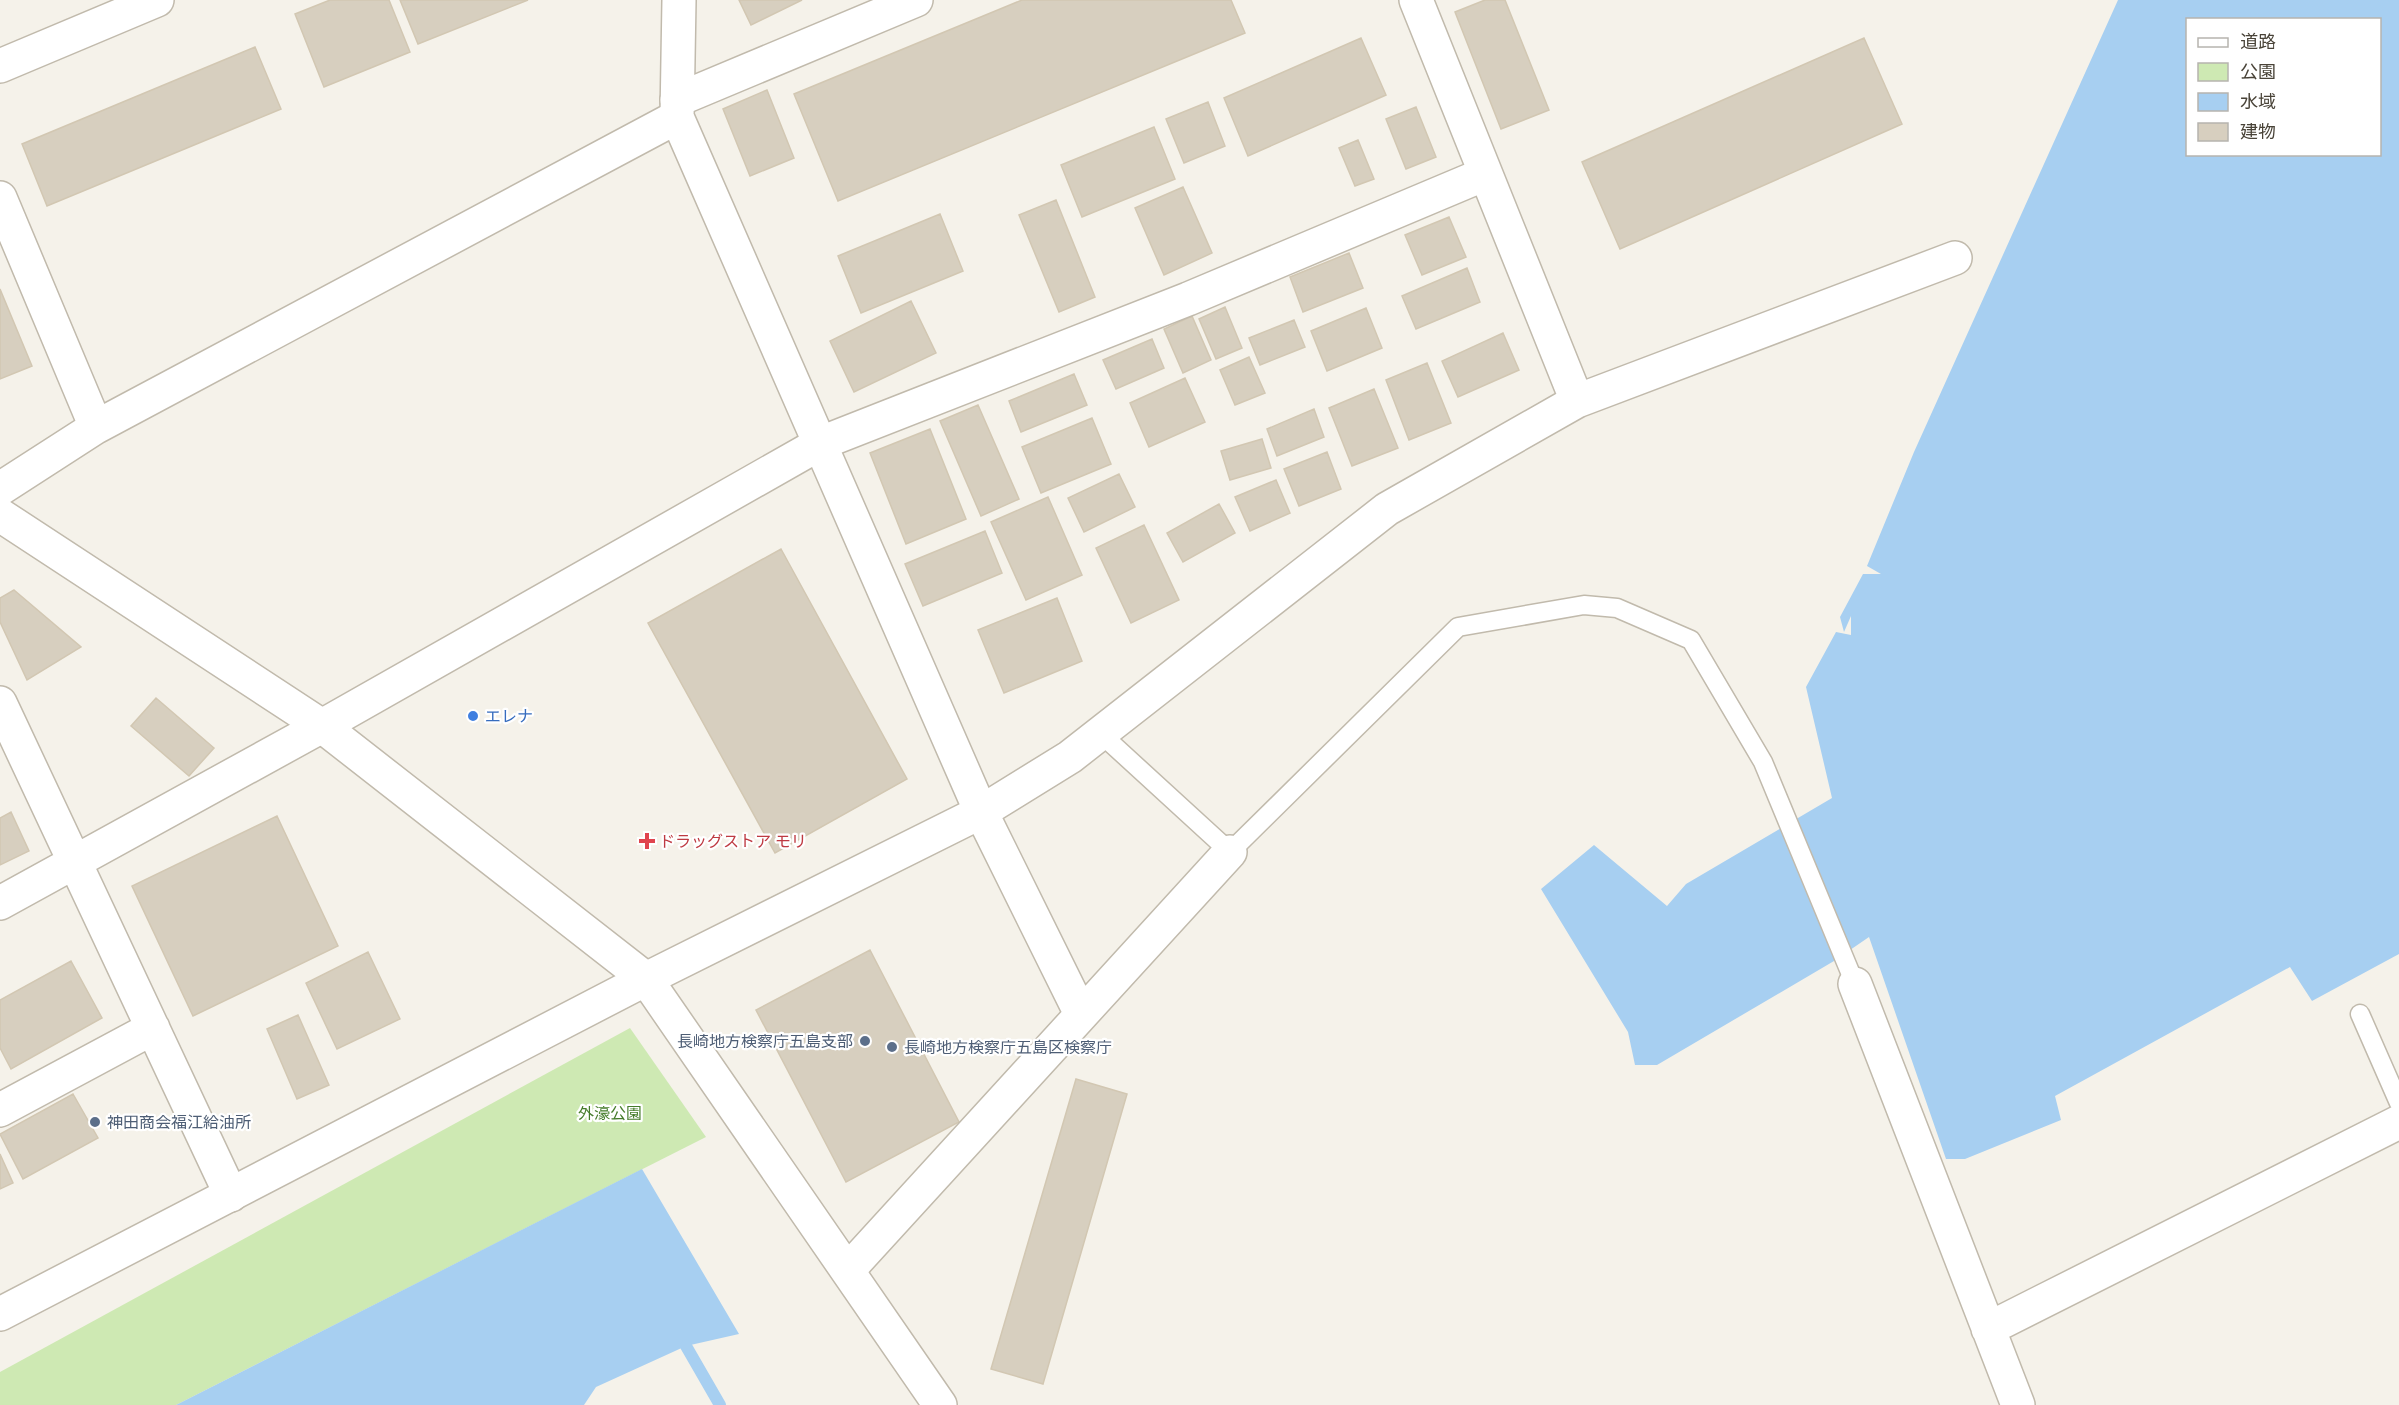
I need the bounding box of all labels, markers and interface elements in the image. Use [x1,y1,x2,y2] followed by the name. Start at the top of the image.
[2186,18,2381,156] legend
[2240,31,2276,51] text: 道路
[2240,61,2276,81] text: 公園
[2240,91,2276,111] text: 水域
[2240,121,2276,141] text: 建物
[485,707,533,725] place label: エレナ
[466,709,480,723] marker: エレナ
[659,832,807,850] place label: ドラッグストア モリ
[640,834,654,848] marker: ドラッグストア モリ
[677,1032,853,1050] place label: 長崎地方検察庁五島支部
[858,1034,872,1048] marker: 長崎地方検察庁五島支部
[904,1038,1112,1056] place label: 長崎地方検察庁五島区検察庁
[885,1040,899,1054] marker: 長崎地方検察庁五島区検察庁
[578,1104,642,1122] park label: 外濠公園
[107,1113,251,1131] place label: 神田商会福江給油所
[88,1115,102,1129] marker: 神田商会福江給油所

